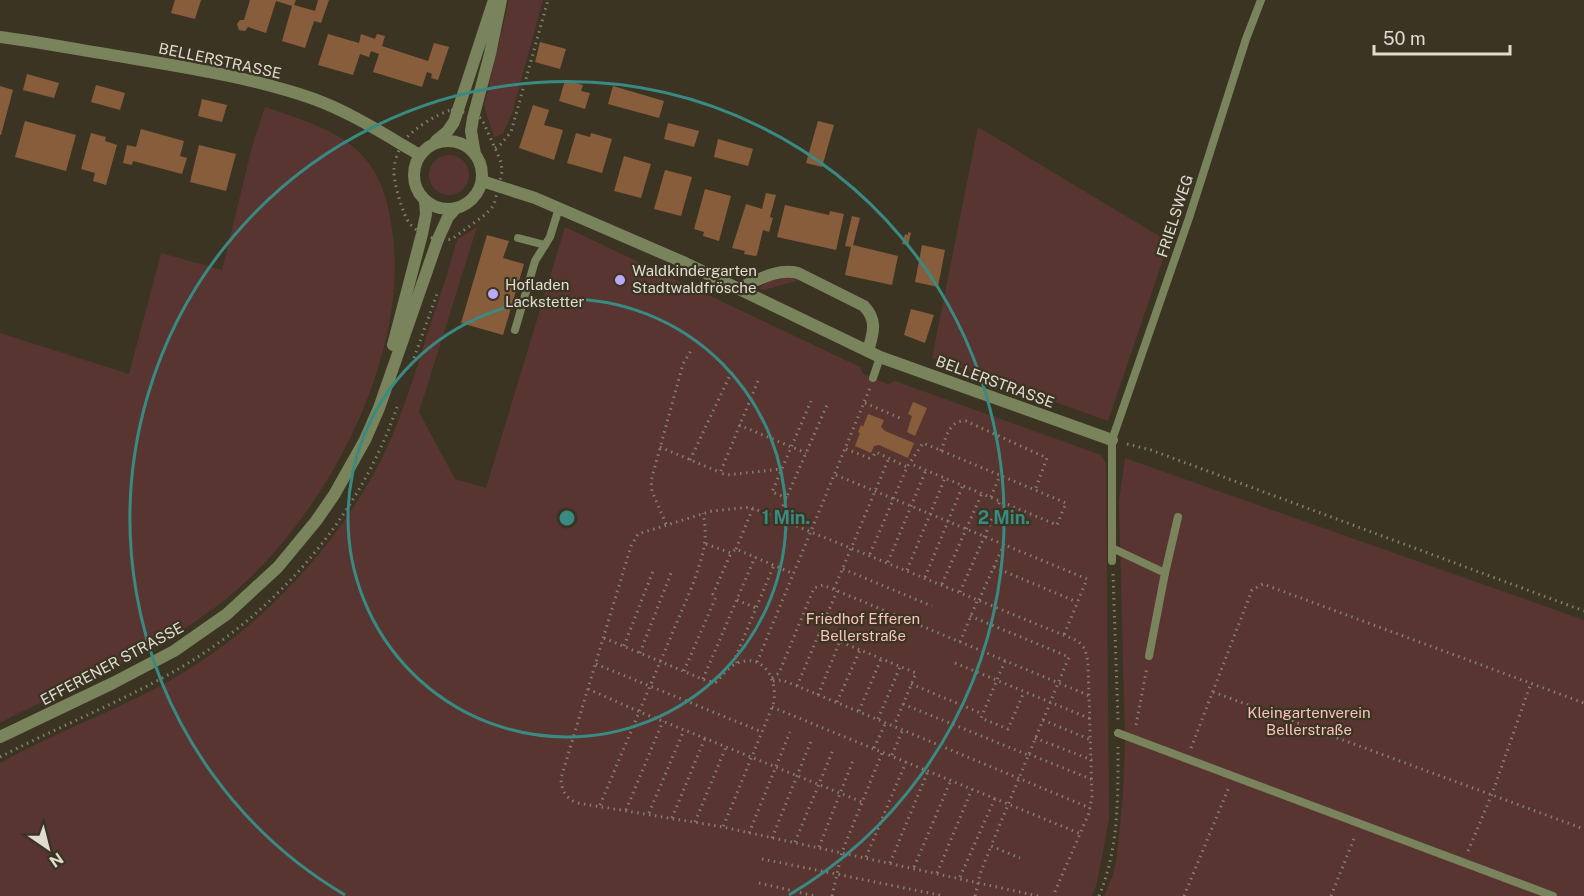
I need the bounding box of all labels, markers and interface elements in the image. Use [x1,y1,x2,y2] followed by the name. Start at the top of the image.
[1374,18,1510,56] scale bar
[1383,28,1426,49] text: 50 m
[157,39,283,82] street label: BELLERSTRASSE
[1153,172,1196,259] street label: FRIELSWEG
[632,262,757,296] place label: Waldkindergarten Stadtwaldfrösche
[613,273,627,287] marker: Waldkindergarten Stadtwaldfrösche
[505,276,584,310] place label: Hofladen Lackstetter
[486,287,500,301] marker: Hofladen Lackstetter
[934,352,1057,411] street label: BELLERSTRASSE
[762,507,810,528] text: 1 Min.
[978,507,1030,528] text: 2 Min.
[557,508,577,528] centre of rings
[806,610,920,644] park label: Friedhof Efferen Bellerstraße
[37,619,186,709] street label: EFFERENER STRASSE
[1247,704,1371,738] park label: Kleingartenverein Bellerstraße
[18,818,78,878] north arrow
[46,849,67,871] text: N

